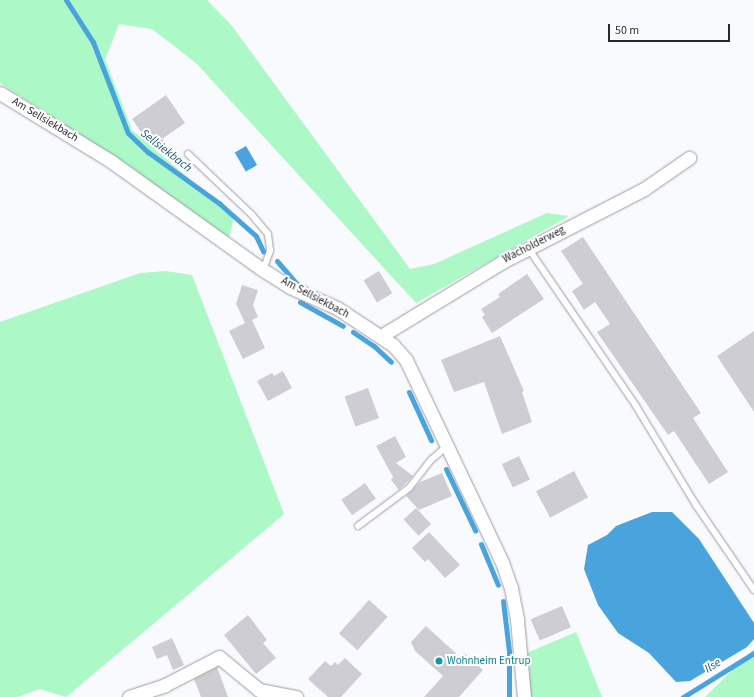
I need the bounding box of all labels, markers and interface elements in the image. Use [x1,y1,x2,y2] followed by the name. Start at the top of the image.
[610,16,732,42] scale bar
[615,22,639,39] text: 50 m
[9,95,81,145] street label: Am Sellsiekbach
[137,126,195,176] water label: Sellsiekbach
[501,224,567,266] street label: Wacholderweg
[279,275,351,321] street label: Am Sellsiekbach
[447,654,531,668] place label: Wohnheim Entrup
[434,656,444,666] marker: Wohnheim Entrup
[702,656,724,676] water label: Ilse

